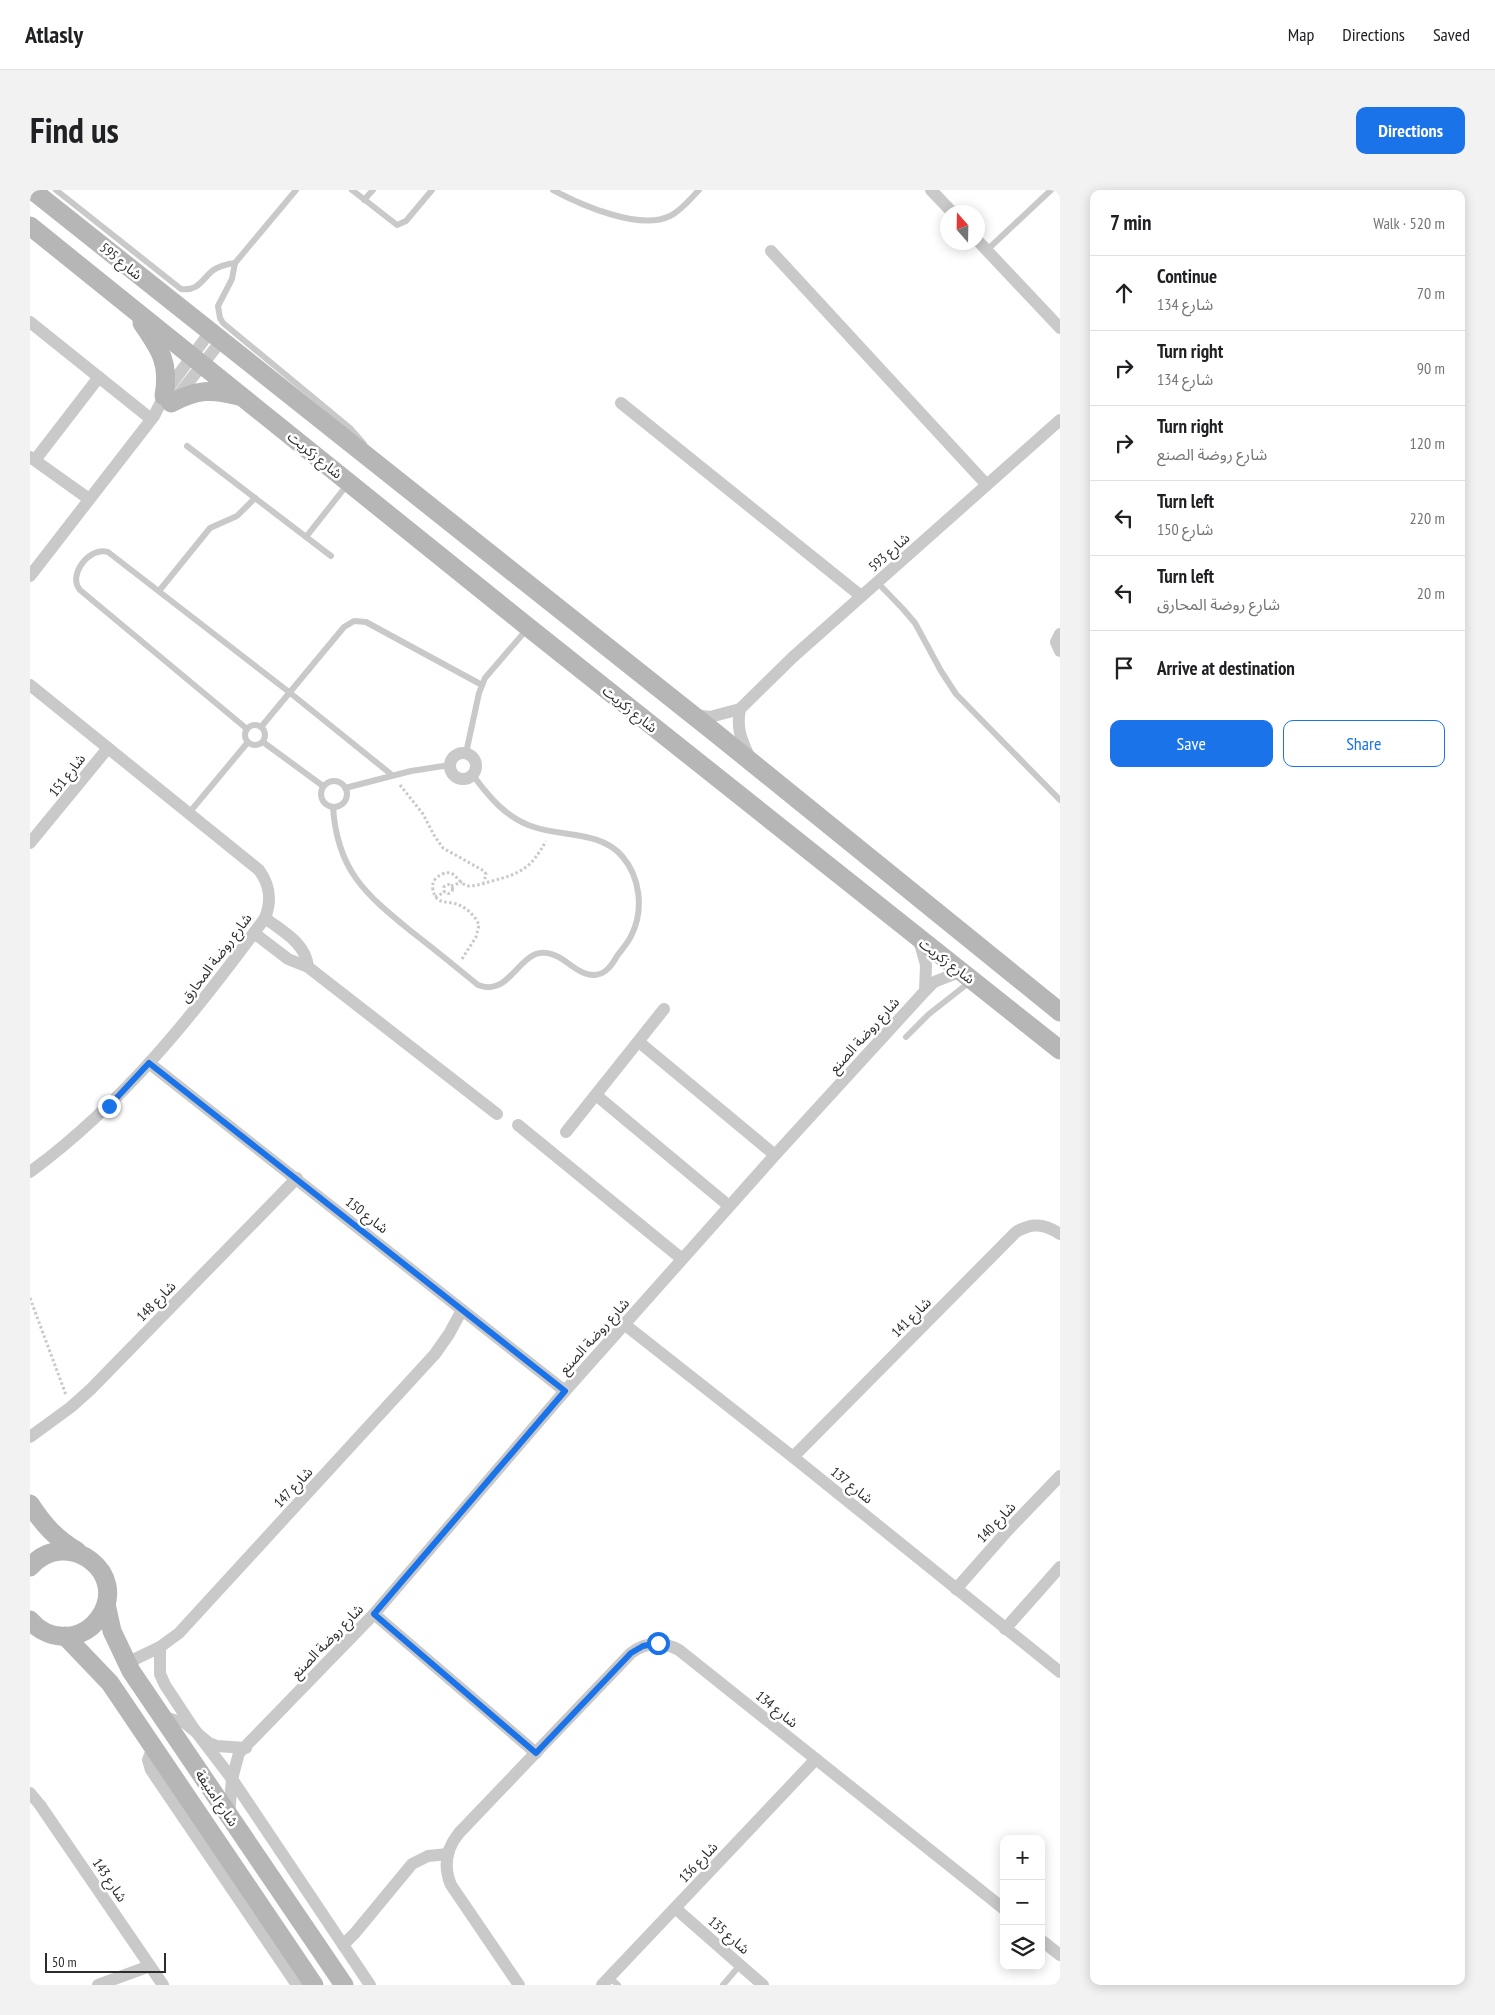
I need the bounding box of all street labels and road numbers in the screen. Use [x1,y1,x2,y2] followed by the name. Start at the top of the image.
[95,239,146,285] street label: شارع 595
[283,427,346,484] street label: شارع زكريت
[865,529,915,577] street label: شارع 593
[598,681,661,738] street label: شارع زكريت
[45,750,91,801] street label: شارع 151
[176,910,257,1008] street label: شارع روضة المحارق
[914,934,978,989] street label: شارع زكريت
[825,993,904,1078] street label: شارع روضة الصنع
[341,1193,392,1239] street label: شارع 150
[132,1277,181,1326] street label: شارع 148
[887,1293,936,1342] street label: شارع 141
[555,1294,634,1379] street label: شارع روضة الصنع
[270,1463,318,1512] street label: شارع 147
[826,1463,877,1509] street label: شارع 137
[973,1498,1021,1547] street label: شارع 140
[287,1600,368,1683] street label: شارع روضة الصنع
[751,1687,802,1733] street label: شارع 134
[190,1766,243,1831] street label: شارع امنيفة
[675,1838,723,1887] street label: شارع 136
[87,1855,131,1907] street label: شارع 143
[703,1912,753,1959] street label: شارع 135

